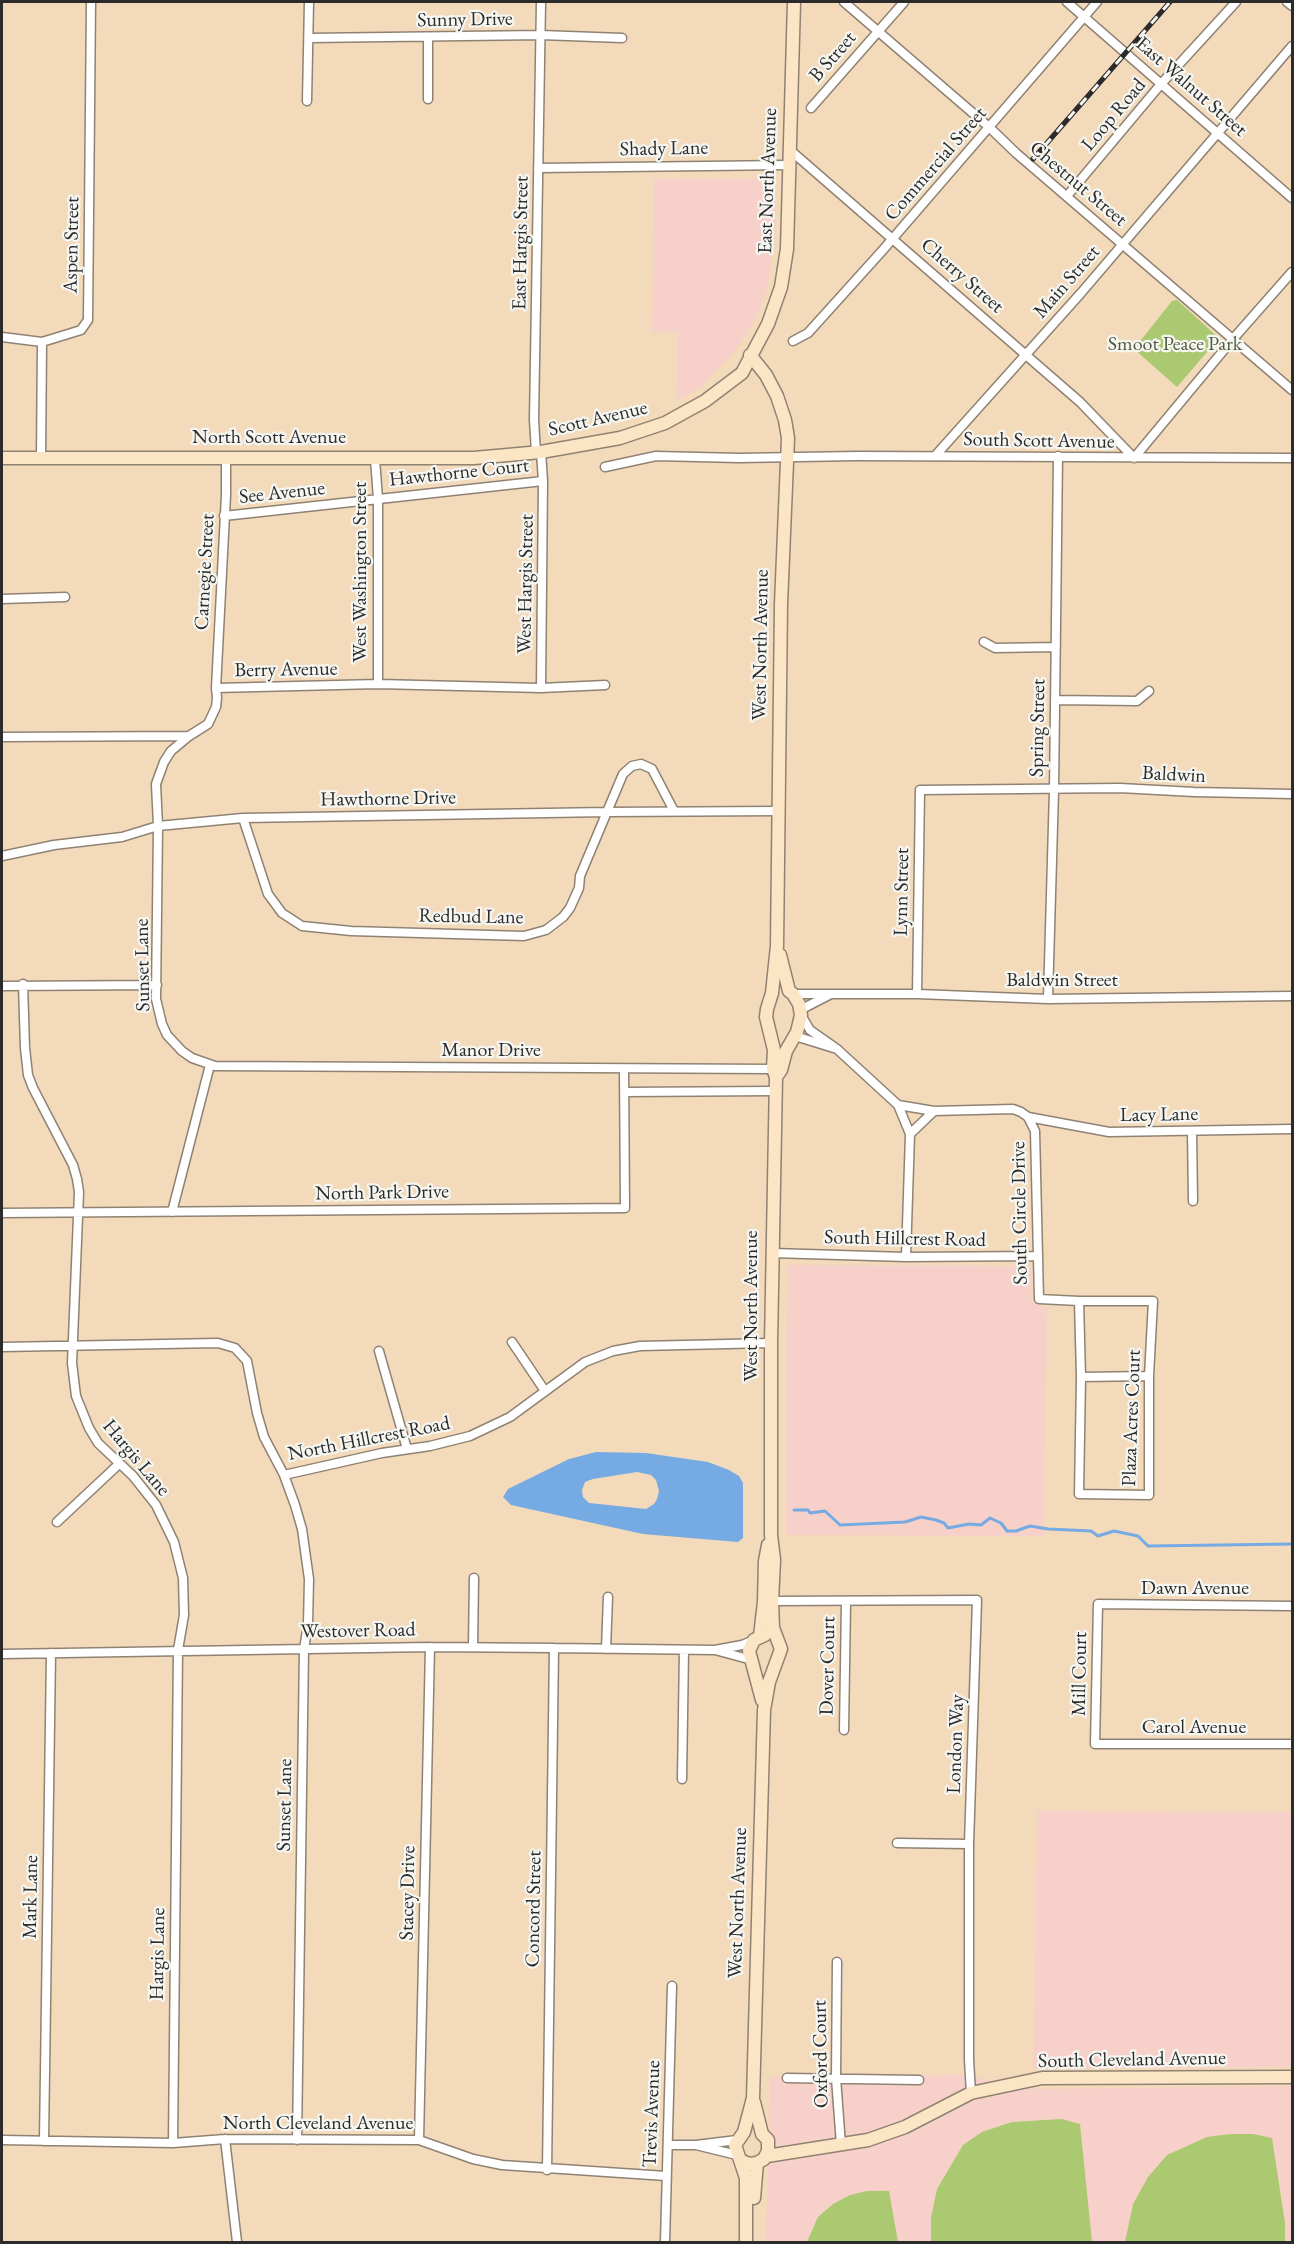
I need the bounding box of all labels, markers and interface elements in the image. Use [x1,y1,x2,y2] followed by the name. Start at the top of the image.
[417,7,513,33] street label: Sunny Drive
[804,27,862,87] street label: B Street
[1130,32,1252,142] street label: East Walnut Street
[1077,74,1151,156] street label: Loop Road
[880,102,992,226] street label: Commercial Street
[753,108,783,254] street label: East North Avenue
[620,136,708,162] street label: Shady Lane
[1024,136,1132,232] street label: Chestnut Street
[508,176,534,310] street label: East Hargis Street
[59,196,85,294] street label: Aspen Street
[916,233,1008,319] street label: Cherry Street
[1029,241,1105,323] street label: Main Street
[1108,333,1242,357] park label: Smoot Peace Park
[546,396,650,442] street label: Scott Avenue
[192,426,346,450] street label: North Scott Avenue
[963,428,1115,454] street label: South Scott Avenue
[388,454,530,492] street label: Hawthorne Court
[238,477,326,509] street label: See Avenue
[349,482,373,662] street label: West Washington Street
[190,513,220,631] street label: Carnegie Street
[513,514,539,654] street label: West Hargis Street
[748,569,774,721] street label: West North Avenue
[234,657,338,683] street label: Berry Avenue
[1025,679,1051,777] street label: Spring Street
[1142,761,1206,789] street label: Baldwin
[320,786,456,812] street label: Hawthorne Drive
[889,848,915,936] street label: Lynn Street
[418,904,524,930] street label: Redbud Lane
[130,918,156,1012] street label: Sunset Lane
[1006,969,1118,993] street label: Baldwin Street
[441,1039,541,1063] street label: Manor Drive
[1120,1102,1198,1128] street label: Lacy Lane
[1007,1141,1033,1285] street label: South Circle Drive
[315,1180,449,1206] street label: North Park Drive
[824,1226,986,1252] street label: South Hillcrest Road
[740,1230,764,1382] street label: West North Avenue
[1118,1349,1146,1487] street label: Plaza Acres Court
[286,1412,452,1466] street label: North Hillcrest Road
[97,1415,175,1501] street label: Hargis Lane
[1141,1577,1249,1601] street label: Dawn Avenue
[815,1616,841,1716] street label: Dover Court
[300,1618,416,1644] street label: Westover Road
[1067,1632,1093,1716] street label: Mill Court
[942,1694,970,1794] street label: London Way
[1142,1716,1246,1740] street label: Carol Avenue
[272,1758,298,1852] street label: Sunset Lane
[723,1827,753,1979] street label: West North Avenue
[395,1846,421,1940] street label: Stacey Drive
[521,1850,547,1968] street label: Concord Street
[18,1855,44,1939] street label: Mark Lane
[145,1907,171,2001] street label: Hargis Lane
[808,2000,834,2108] street label: Oxford Court
[1038,2046,1226,2074] street label: South Cleveland Avenue
[638,2060,666,2168] street label: Trevis Avenue
[223,2112,413,2136] street label: North Cleveland Avenue

